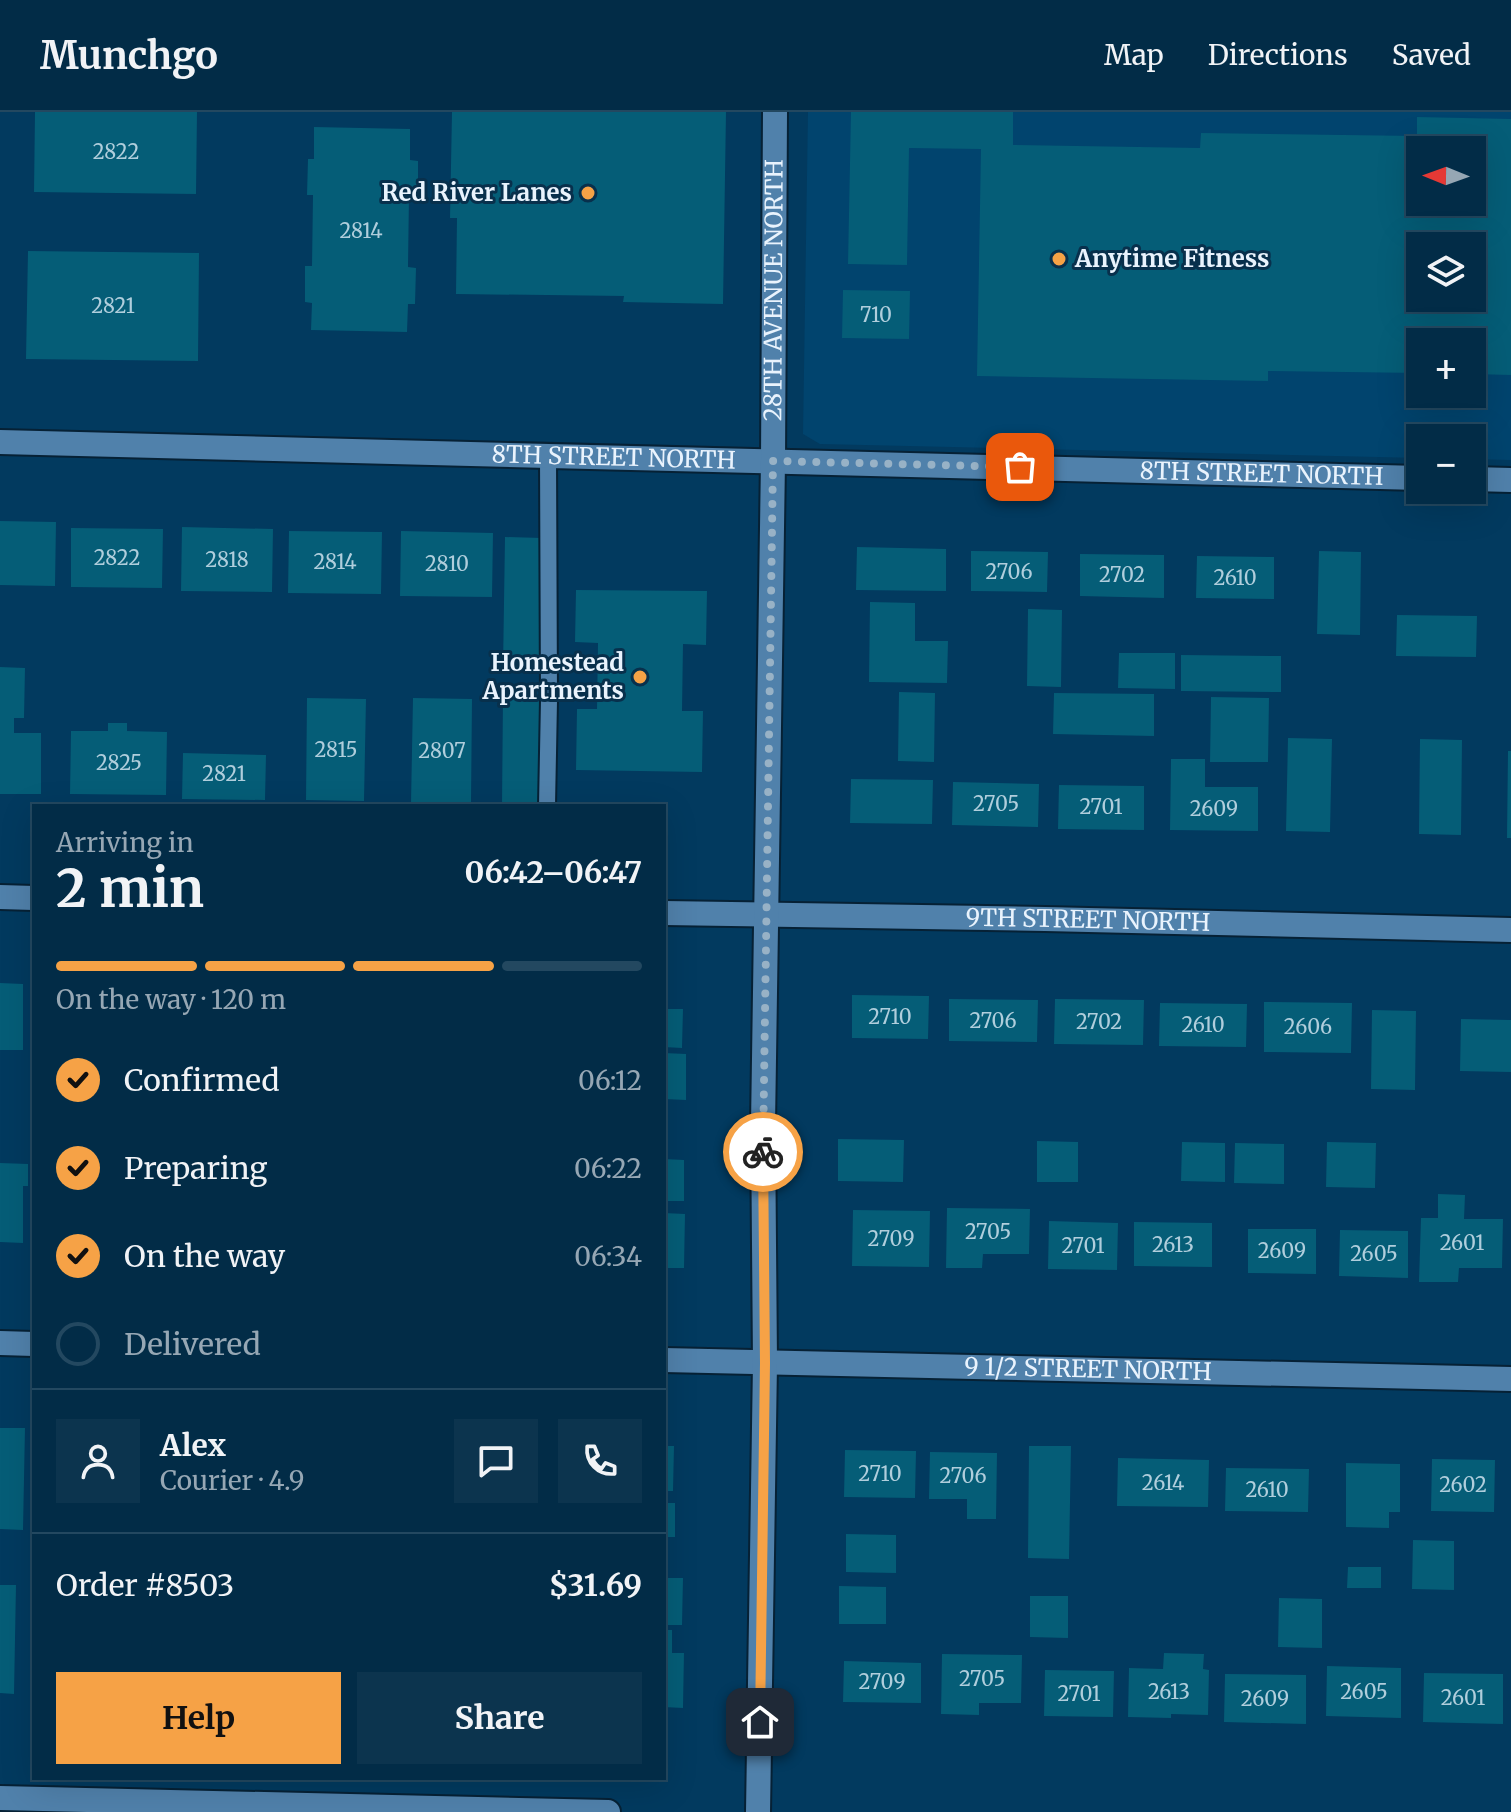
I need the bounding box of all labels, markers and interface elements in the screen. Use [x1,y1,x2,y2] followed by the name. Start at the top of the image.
[40,32,218,79] text: Munchgo
[1104,37,1164,73] text: Map
[1208,37,1348,73] text: Directions
[1392,37,1471,73] text: Saved
[1406,136,1486,216] north arrow
[1406,136,1486,504] map controls
[93,139,139,164] house number: 2822
[757,159,790,421] street label: 28TH AVENUE NORTH
[381,177,572,208] place label: Red River Lanes
[579,184,597,202] marker: Red River Lanes
[339,218,383,243] house number: 2814
[1406,232,1486,312] button: layers
[1074,243,1269,274] place label: Anytime Fitness
[1050,250,1068,268] marker: Anytime Fitness
[91,293,135,318] house number: 2821
[860,302,892,327] house number: 710
[1406,328,1486,408] button: +
[1406,424,1486,504] button: −
[986,433,1054,501] pin
[491,438,736,476] street label: 8TH STREET NORTH
[998,445,1042,489] icon: bag
[1139,455,1384,492] street label: 8TH STREET NORTH
[94,545,140,570] house number: 2822
[205,547,249,572] house number: 2818
[313,549,357,574] house number: 2814
[425,551,469,576] house number: 2810
[985,559,1033,584] house number: 2706
[1099,562,1145,587] house number: 2702
[1213,565,1257,590] house number: 2610
[482,647,624,706] place label: Homestead Apartments
[631,668,649,686] marker: Homestead Apartments
[314,737,358,762] house number: 2815
[418,738,466,763] house number: 2807
[96,750,142,775] house number: 2825
[202,761,246,786] house number: 2821
[973,791,1019,816] house number: 2705
[1079,794,1123,819] house number: 2701
[1190,796,1238,821] house number: 2609
[56,826,194,859] text: Arriving in
[465,853,642,891] text: 06:42–06:47
[56,856,204,921] text: 2 min
[965,902,1211,938] street label: 9TH STREET NORTH
[56,983,286,1016] text: On the way · 120 m
[868,1004,912,1029] house number: 2710
[969,1008,1017,1033] house number: 2706
[1076,1009,1122,1034] house number: 2702
[1181,1012,1225,1037] house number: 2610
[1284,1014,1332,1039] house number: 2606
[56,1058,100,1102] icon: check
[124,1061,279,1099] text: Confirmed
[578,1064,642,1097] text: 06:12
[723,1112,803,1192] courier
[741,1130,785,1174] icon: bike
[56,1146,100,1190] icon: check
[124,1149,267,1187] text: Preparing
[574,1152,642,1185] text: 06:22
[965,1219,1011,1244] house number: 2705
[867,1226,915,1251] house number: 2709
[1440,1230,1484,1255] house number: 2601
[1152,1232,1194,1257] house number: 2613
[1061,1233,1105,1258] house number: 2701
[56,1234,100,1278] icon: check
[124,1237,285,1275] text: On the way
[1258,1238,1306,1263] house number: 2609
[574,1240,642,1273] text: 06:34
[1350,1241,1398,1266] house number: 2605
[124,1325,261,1363] text: Delivered
[964,1351,1212,1387] street label: 9 1/2 STREET NORTH
[56,1419,140,1503] button: person
[454,1419,538,1503] button: chat
[558,1419,642,1503] button: phone
[160,1426,226,1464] text: Alex
[858,1461,902,1486] house number: 2710
[939,1463,987,1488] house number: 2706
[160,1464,304,1497] text: Courier · 4.9
[1142,1470,1184,1495] house number: 2614
[1439,1472,1487,1497] house number: 2602
[1245,1477,1289,1502] house number: 2610
[56,1566,234,1604] text: Order #8503
[549,1566,642,1604] text: $31.69
[959,1666,1005,1691] house number: 2705
[858,1669,906,1694] house number: 2709
[56,1672,341,1764] button: Help
[357,1672,642,1764] button: Share
[1148,1679,1190,1704] house number: 2613
[1340,1679,1388,1704] house number: 2605
[1057,1681,1101,1706] house number: 2701
[1441,1685,1485,1710] house number: 2601
[1241,1686,1289,1711] house number: 2609
[726,1688,794,1756] pin
[738,1700,782,1744] icon: home

